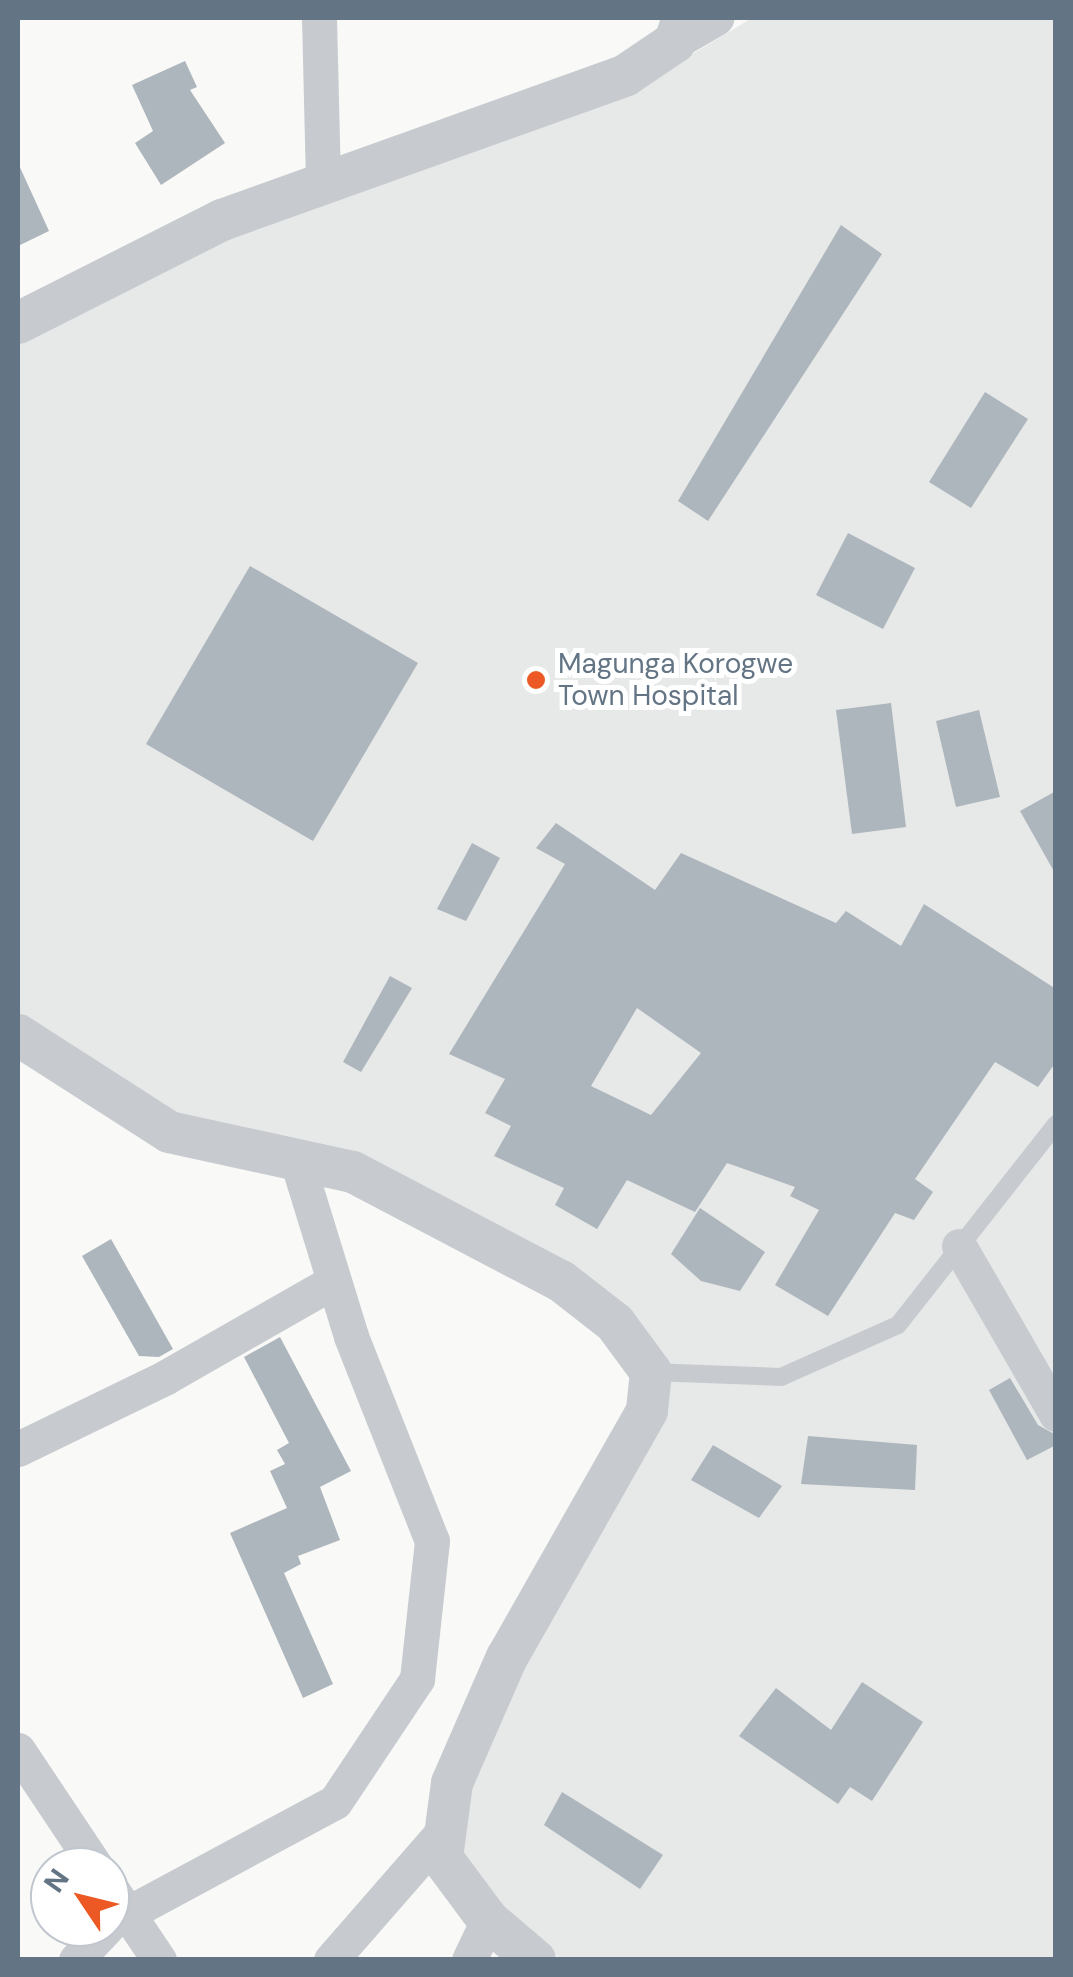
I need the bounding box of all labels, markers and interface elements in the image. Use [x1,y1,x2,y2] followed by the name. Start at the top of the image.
[558,647,793,713] place label: Magunga Korogwe Town Hospital
[523,667,549,693] marker: Magunga Korogwe Town Hospital
[30,1847,130,1947] north arrow
[36,1862,78,1900] text: N

